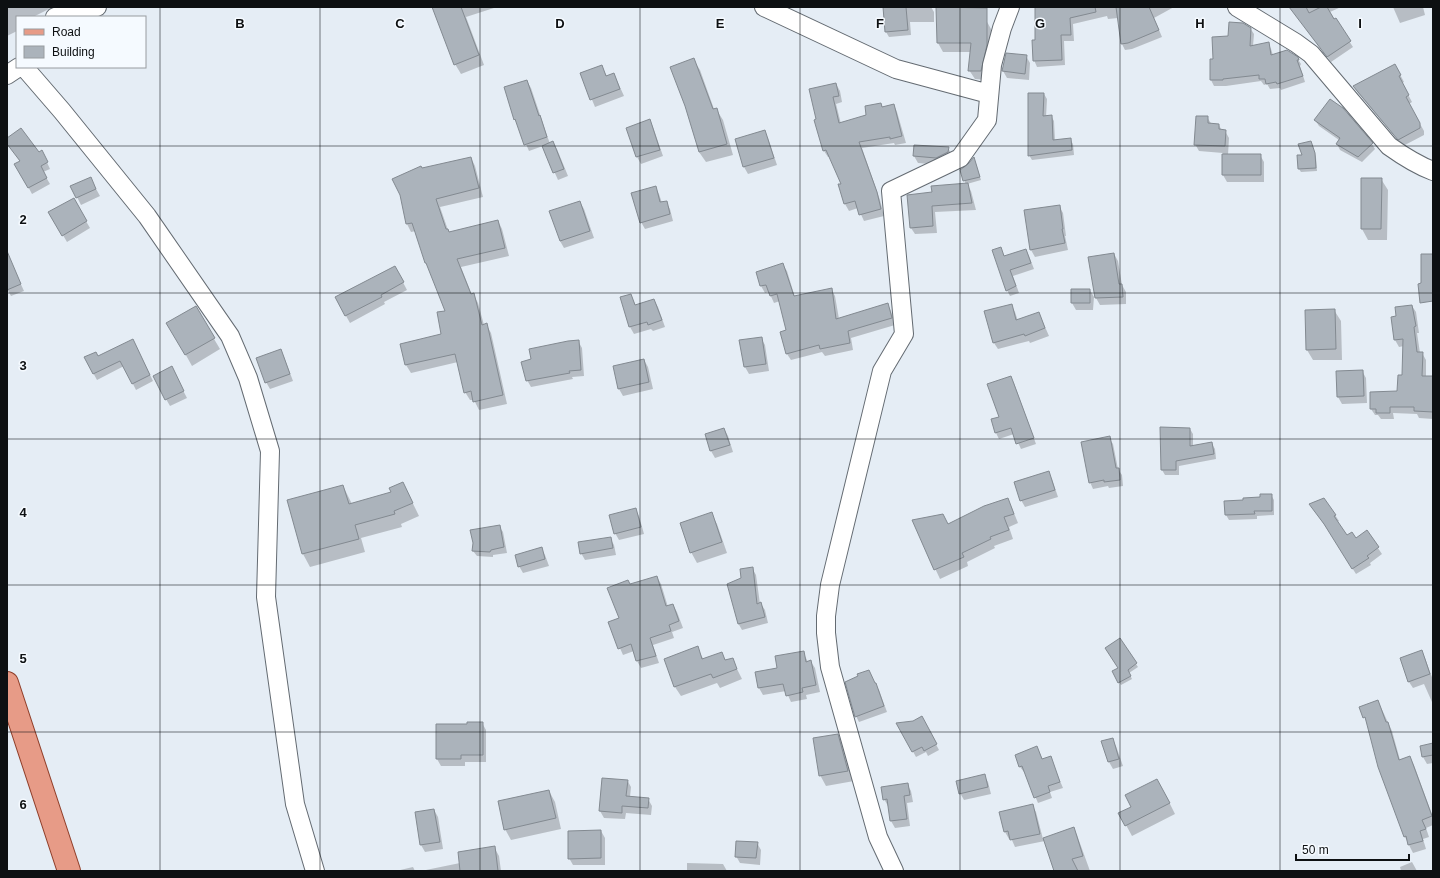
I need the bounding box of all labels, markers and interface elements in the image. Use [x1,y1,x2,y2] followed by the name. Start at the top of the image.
[16,16,146,68] legend
[235,16,245,31] text: B
[395,16,405,31] text: C
[555,16,565,31] text: D
[716,16,725,31] text: E
[876,16,884,31] text: F
[1035,16,1045,31] text: G
[1195,16,1205,31] text: H
[1358,16,1362,31] text: I
[52,25,81,39] text: Road
[52,45,95,59] text: Building
[19,212,27,227] text: 2
[19,358,27,373] text: 3
[19,505,27,520] text: 4
[19,651,27,666] text: 5
[19,797,27,812] text: 6
[1296,836,1409,862] scale bar
[1302,843,1329,857] text: 50 m

